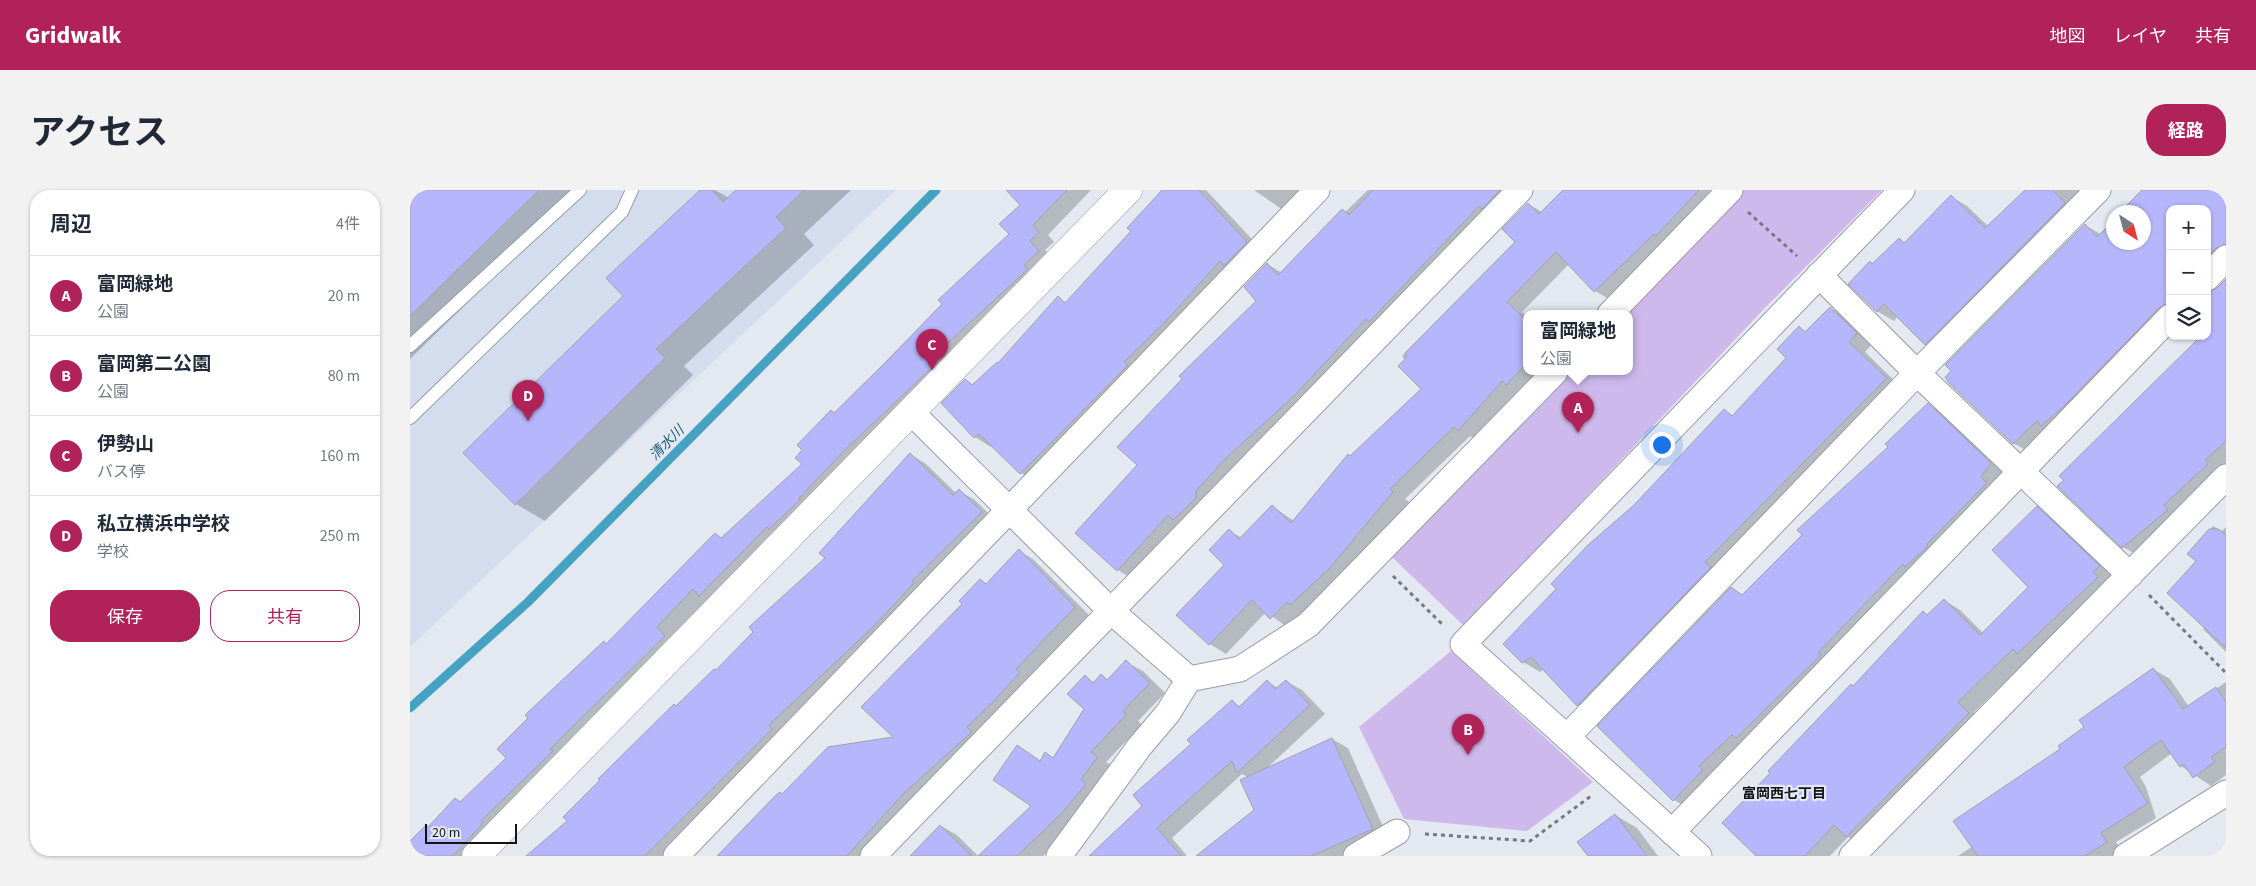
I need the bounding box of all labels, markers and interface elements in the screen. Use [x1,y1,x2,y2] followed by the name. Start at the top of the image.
[25,18,121,53] text: Gridwalk
[2050,24,2086,49] text: 地図
[2114,24,2167,49] text: レイヤ
[2195,24,2231,49] text: 共有
[2146,104,2226,156] button: 経路
[30,108,168,158] text: アクセス
[2106,205,2151,250] north arrow
[2166,205,2211,340] map controls
[2166,205,2211,250] button: +
[50,209,92,239] text: 周辺
[336,213,360,235] text: 4件
[2166,250,2211,295] button: −
[97,271,173,298] text: 富岡緑地
[61,285,71,307] text: A
[328,285,360,307] text: 20 m
[2166,295,2211,340] button: layers
[97,301,129,323] text: 公園
[1523,310,1633,375] popup
[1540,318,1616,345] text: 富岡緑地
[916,329,948,370] pin: C
[1540,348,1572,370] text: 公園
[97,351,211,378] text: 富岡第二公園
[61,365,71,387] text: B
[328,365,360,387] text: 80 m
[512,380,544,421] pin: D
[97,381,129,403] text: 公園
[1562,392,1594,433] pin: A
[645,420,690,465] water label: 清水川
[97,431,154,458] text: 伊勢山
[1649,432,1675,458] your location
[61,445,71,467] text: C
[320,445,360,467] text: 160 m
[97,461,145,483] text: バス停
[97,511,230,538] text: 私立横浜中学校
[61,525,71,547] text: D
[320,525,360,547] text: 250 m
[97,541,129,563] text: 学校
[50,590,200,642] button: 保存
[210,590,360,642] button: 共有
[1452,714,1484,755] pin: B
[1742,784,1826,804] district label: 富岡西七丁目
[425,821,518,844] scale bar
[432,823,460,843] text: 20 m

